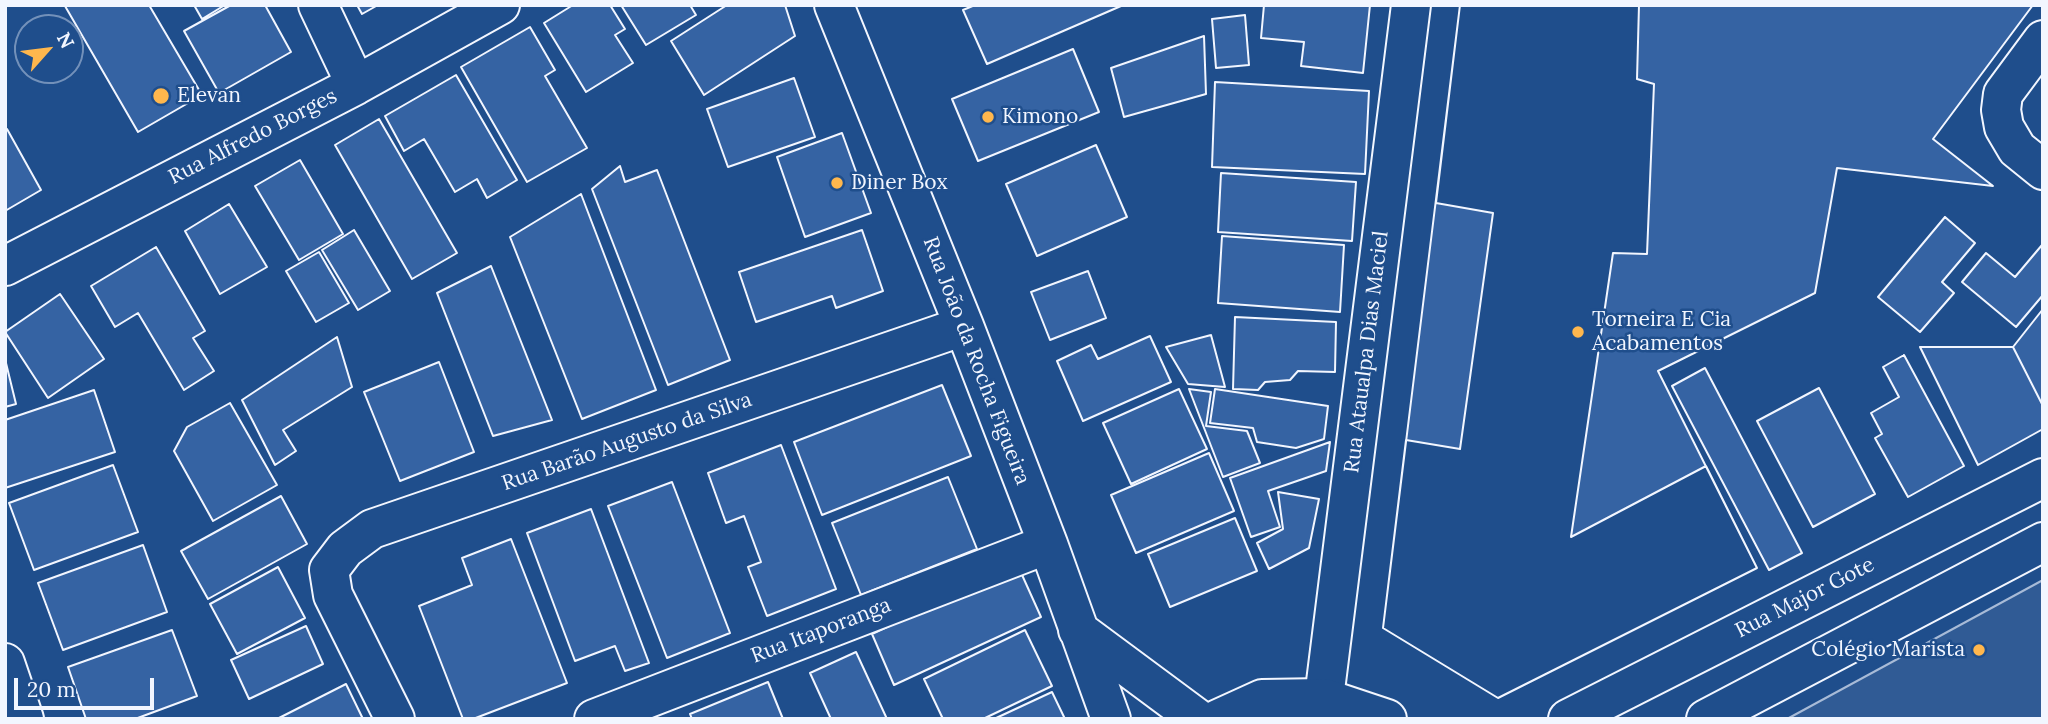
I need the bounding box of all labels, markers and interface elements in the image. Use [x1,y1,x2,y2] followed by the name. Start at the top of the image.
[14,14,84,84] north arrow
[52,28,80,52] text: N
[177,83,241,109] place label: Elevan
[165,84,341,190] street label: Rua Alfredo Borges
[151,86,171,106] marker: Elevan
[1002,104,1078,130] place label: Kimono
[980,109,996,125] marker: Kimono
[851,170,948,196] place label: Diner Box
[829,175,845,191] marker: Diner Box
[1340,229,1394,475] street label: Rua Ataualpa Dias Maciel
[917,233,1035,489] street label: Rua João da Rocha Figueira
[1592,307,1731,357] place label: Torneira E Cia Acabamentos
[1570,324,1586,340] marker: Torneira E Cia Acabamentos
[499,387,755,497] street label: Rua Barão Augusto da Silva
[1731,552,1879,644] street label: Rua Major Gote
[748,593,894,669] street label: Rua Itaporanga
[1811,637,1965,663] place label: Colégio Marista
[1971,642,1987,658] marker: Colégio Marista
[18,664,158,708] scale bar
[27,676,76,703] text: 20 m

